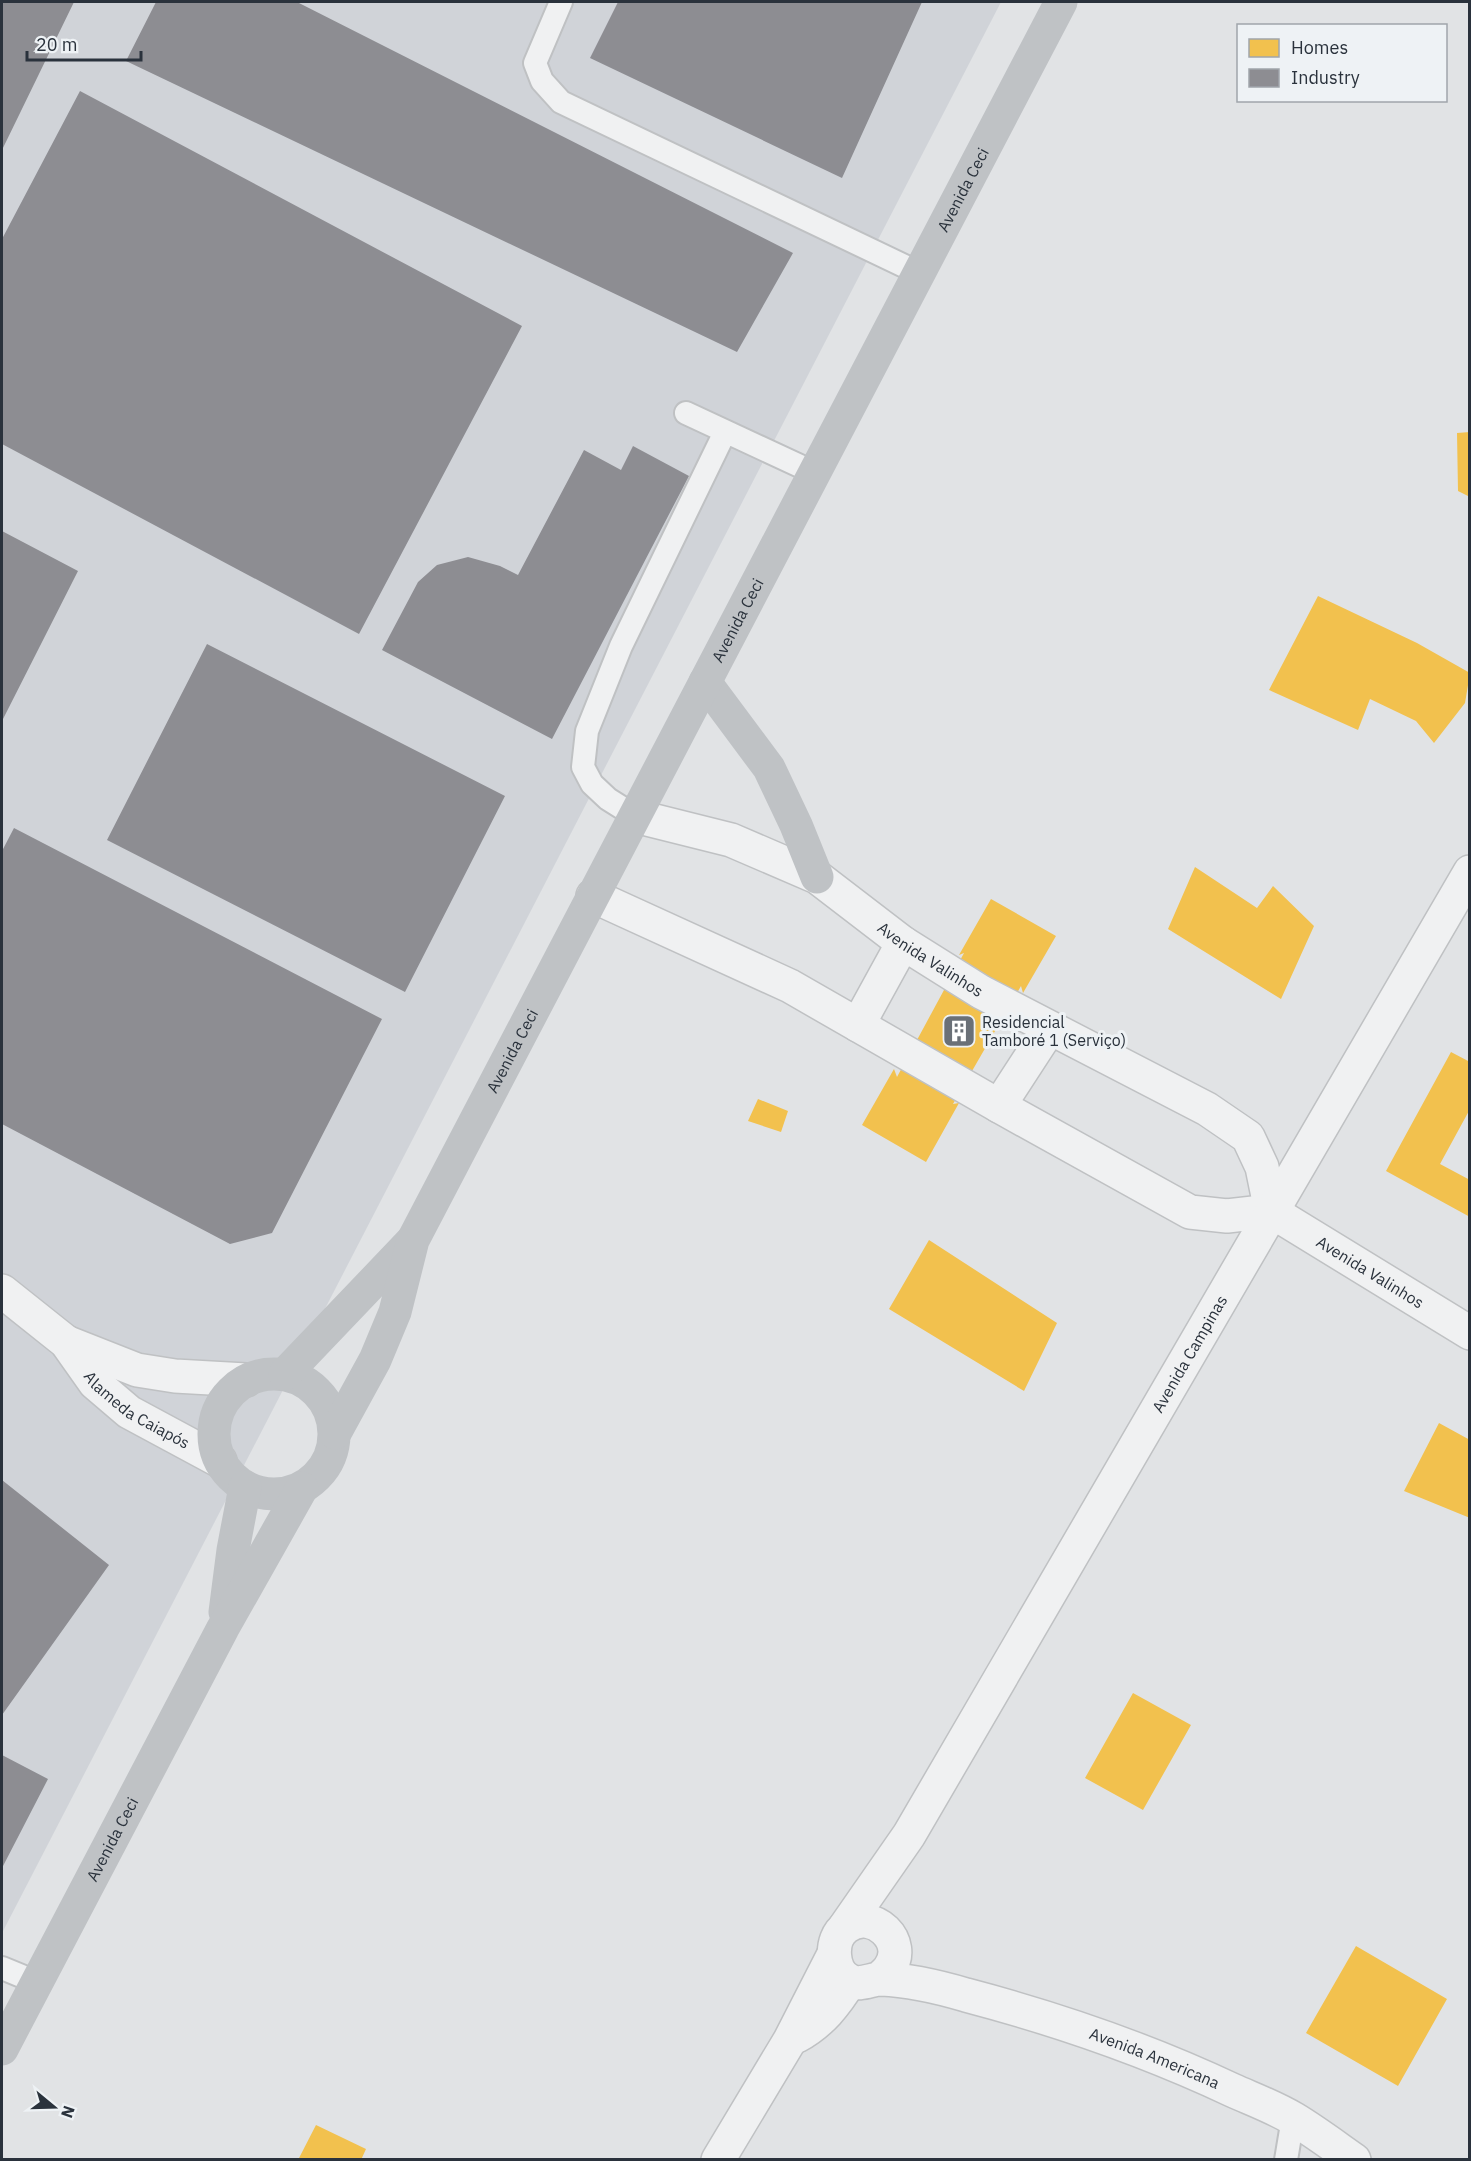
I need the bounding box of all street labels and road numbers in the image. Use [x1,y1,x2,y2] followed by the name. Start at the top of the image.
[933,144,993,235] street label: Avenida Ceci
[707,575,768,666] street label: Avenida Ceci
[874,917,987,1001] street label: Avenida Valinhos
[482,1005,542,1096] street label: Avenida Ceci
[1313,1231,1428,1312] street label: Avenida Valinhos
[1147,1292,1231,1416] street label: Avenida Campinas
[80,1367,193,1453] street label: Alameda Caiapós
[82,1794,142,1885] street label: Avenida Ceci
[1087,2023,1223,2093] street label: Avenida Americana

